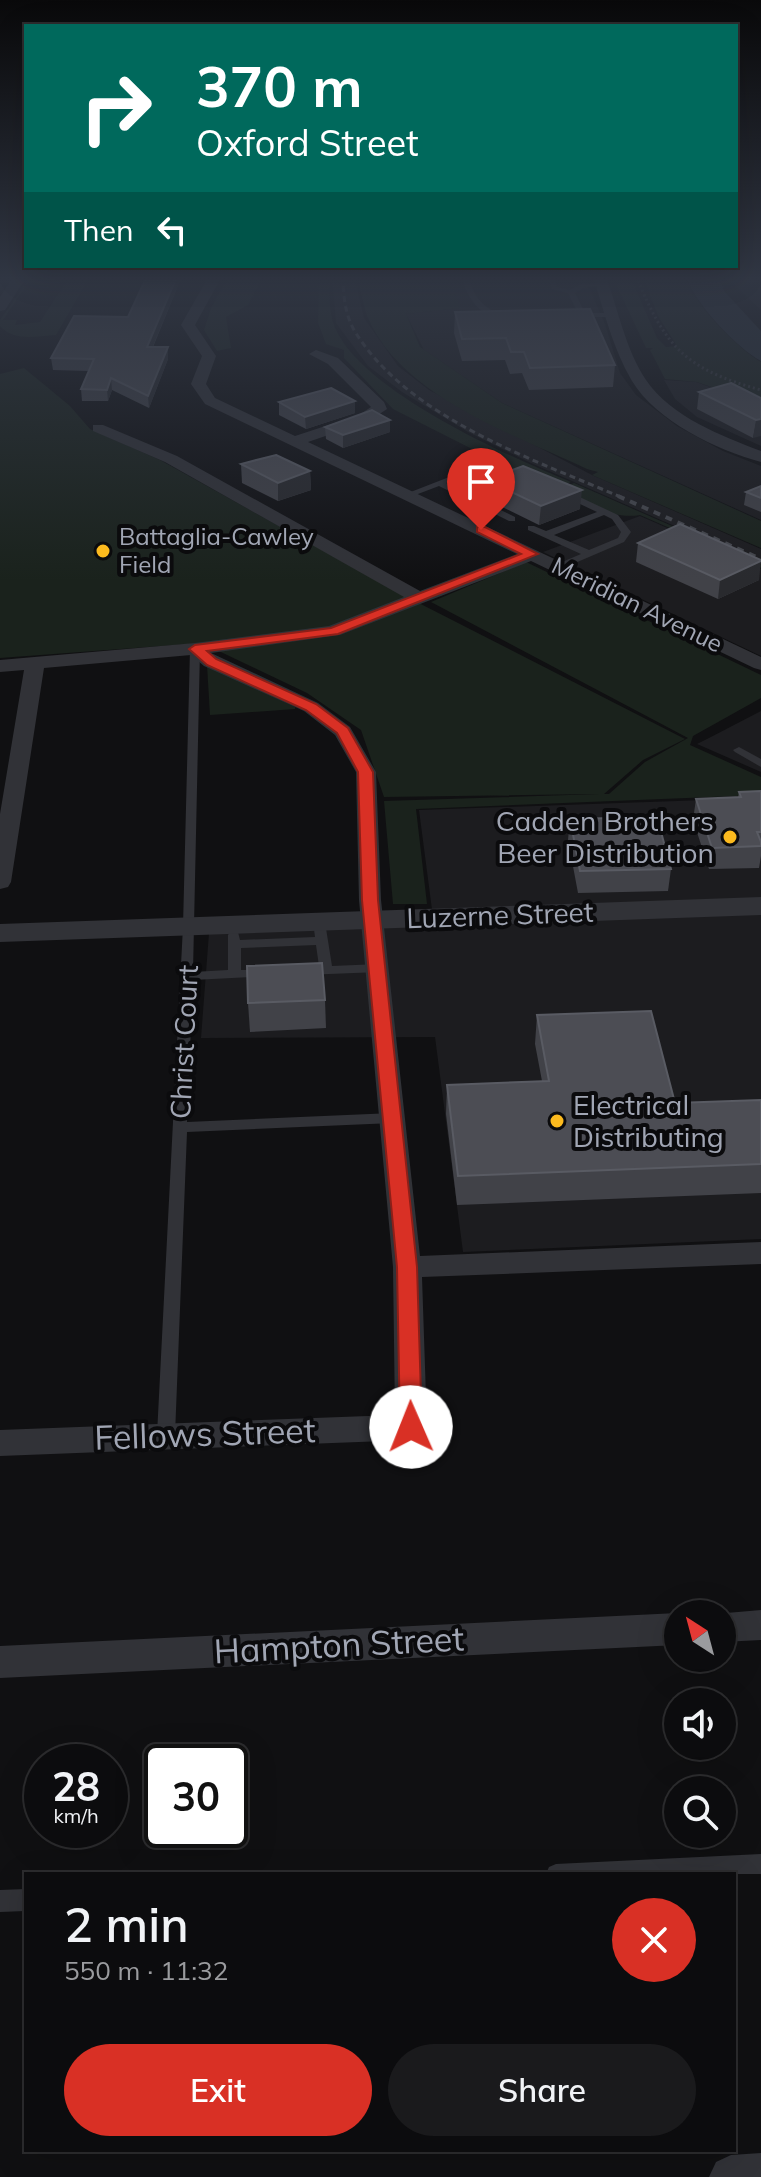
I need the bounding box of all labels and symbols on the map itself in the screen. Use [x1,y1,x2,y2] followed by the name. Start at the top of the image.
[447,448,515,530] pin
[119,521,314,579] place label: Battaglia-Cawley Field
[94,542,112,560] marker: Battaglia-Cawley Field
[547,550,728,658] street label: Meridian Avenue
[496,803,714,870] place label: Cadden Brothers Beer Distribution
[721,828,739,846] marker: Cadden Brothers Beer Distribution
[406,894,594,935] street label: Luzerne Street
[162,964,205,1120] street label: Christ Court
[573,1087,724,1154] place label: Electrical Distributing
[548,1112,566,1130] marker: Electrical Distributing
[369,1385,453,1469] position arrow
[94,1408,316,1459] street label: Fellows Street
[664,1600,736,1672] north arrow
[213,1616,465,1673] street label: Hampton Street
[144,1744,248,1848] speed limit sign: 30

